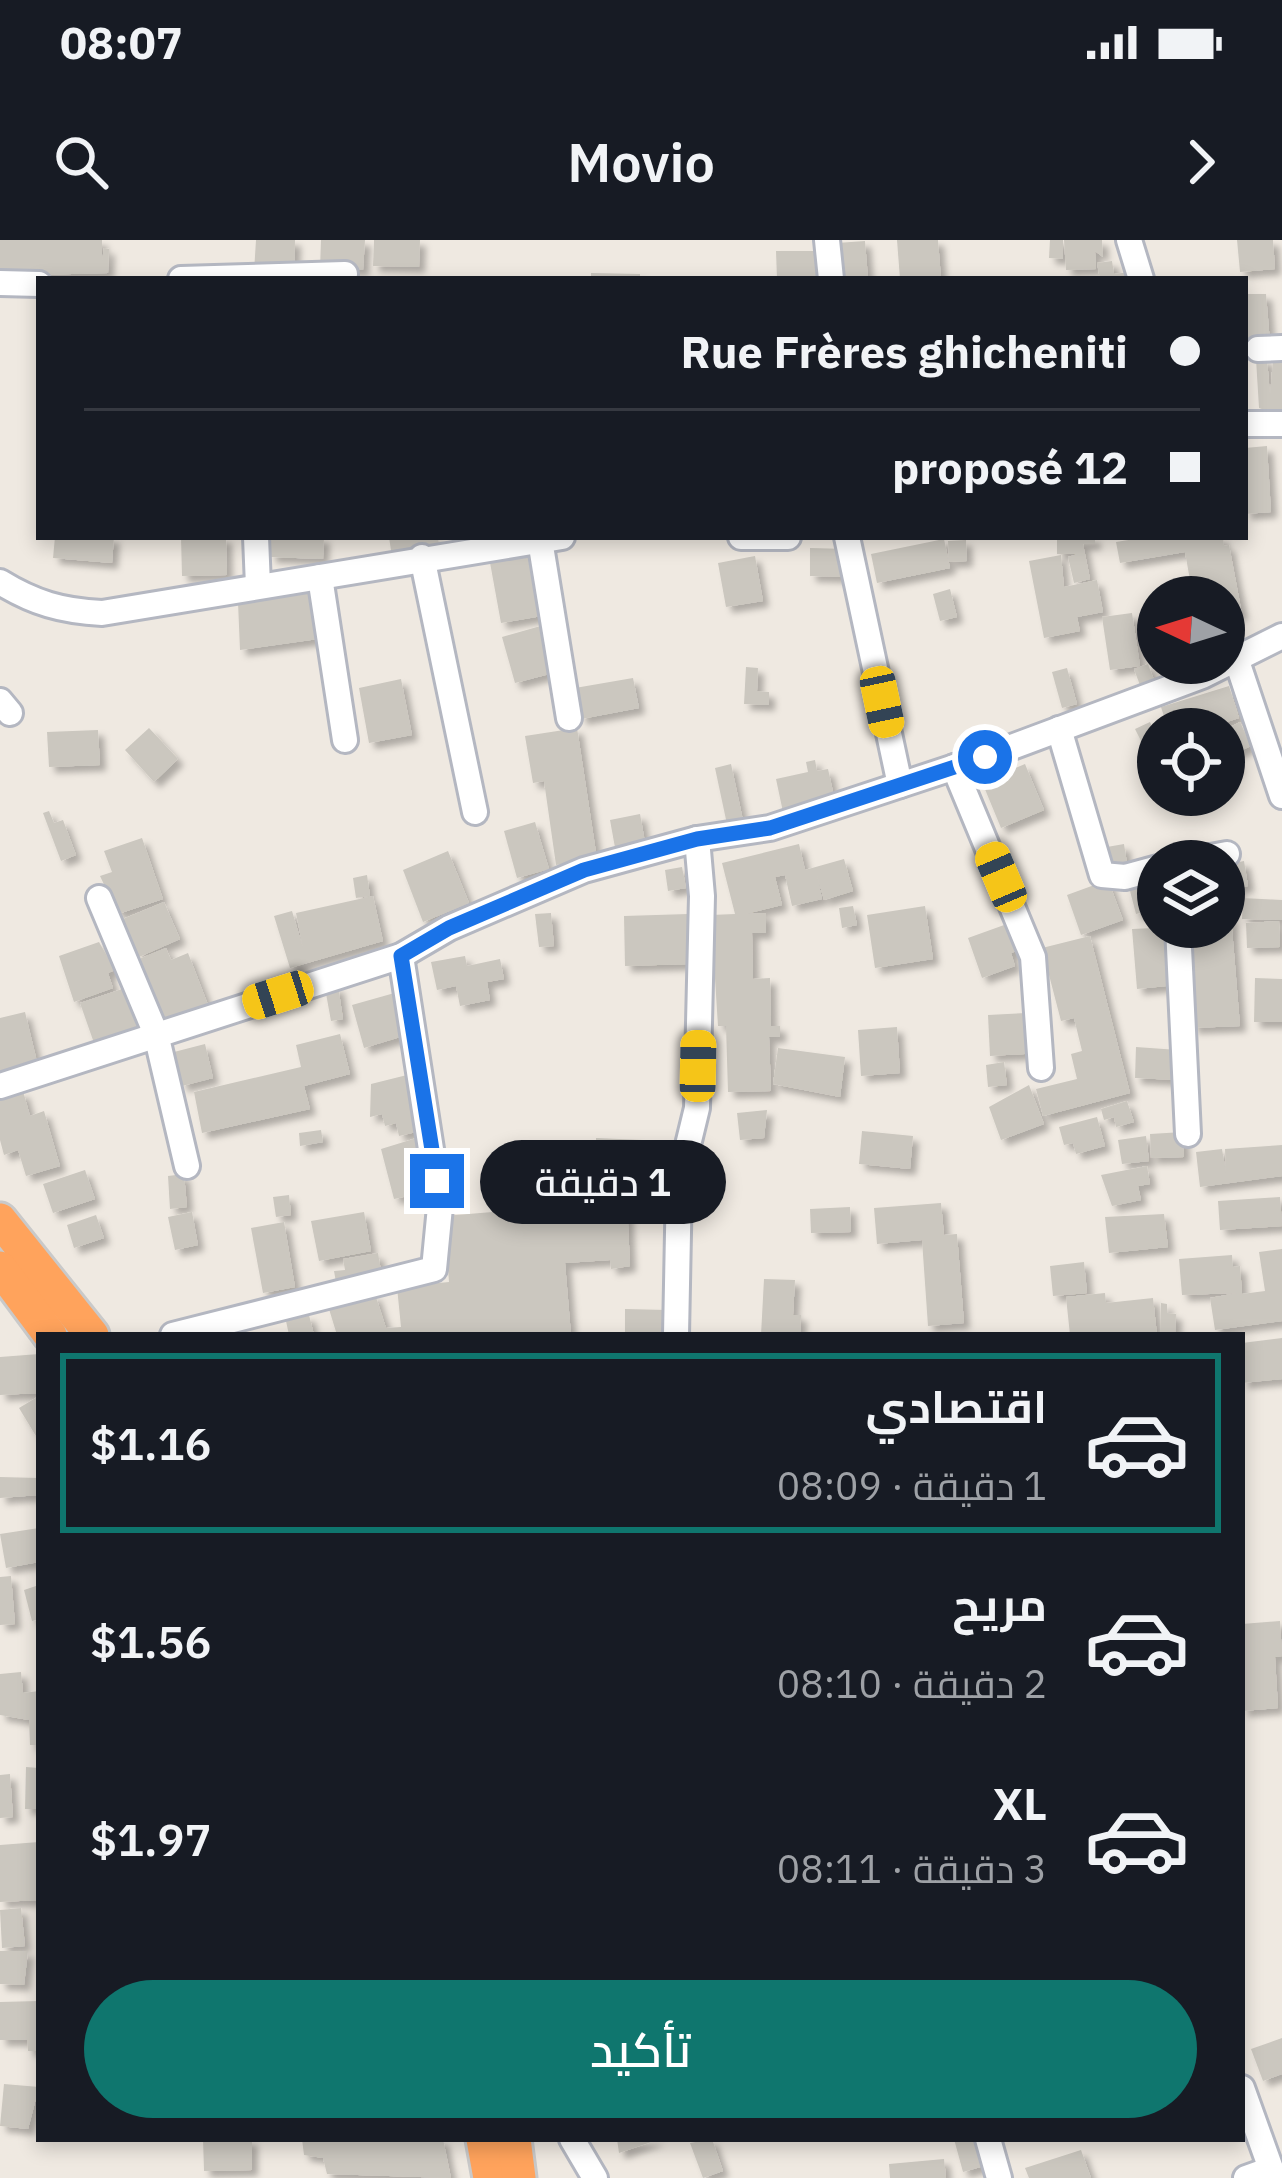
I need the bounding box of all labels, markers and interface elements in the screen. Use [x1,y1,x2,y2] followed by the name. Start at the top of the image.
[60,13,183,71] text: 08:07
[567,127,715,197] text: Movio
[48,129,114,195] icon: search
[1168,129,1234,195] icon: forward
[680,322,1128,380] text: Rue Frères ghicheniti
[892,438,1128,496] text: proposé 12
[1137,576,1245,684] north arrow
[1137,576,1245,948] map controls
[857,663,907,741] car
[1137,708,1245,816] button: locate
[958,730,1012,784] route start
[970,837,1032,917] car
[1137,840,1245,948] button: layers
[238,967,318,1023] car
[679,1030,717,1102] car
[479,1139,725,1223] callout: 1 دقيقة
[410,1154,464,1208] route end
[535,1156,671,1207] text: 1 دقيقة
[866,1377,1047,1435] text: اقتصادي
[1083,1389,1191,1497] icon: car
[90,1414,211,1472] text: $1.16
[777,1460,1047,1511] text: 1 دقيقة · 08:09
[952,1575,1047,1633] text: مريح
[1083,1587,1191,1695] icon: car
[90,1612,211,1670] text: $1.56
[777,1658,1047,1709] text: 2 دقيقة · 08:10
[993,1774,1047,1832] text: XL
[1083,1785,1191,1893] icon: car
[90,1810,211,1868] text: $1.97
[777,1843,1047,1894] text: 3 دقيقة · 08:11
[84,1980,1197,2118] button: تأكيد

